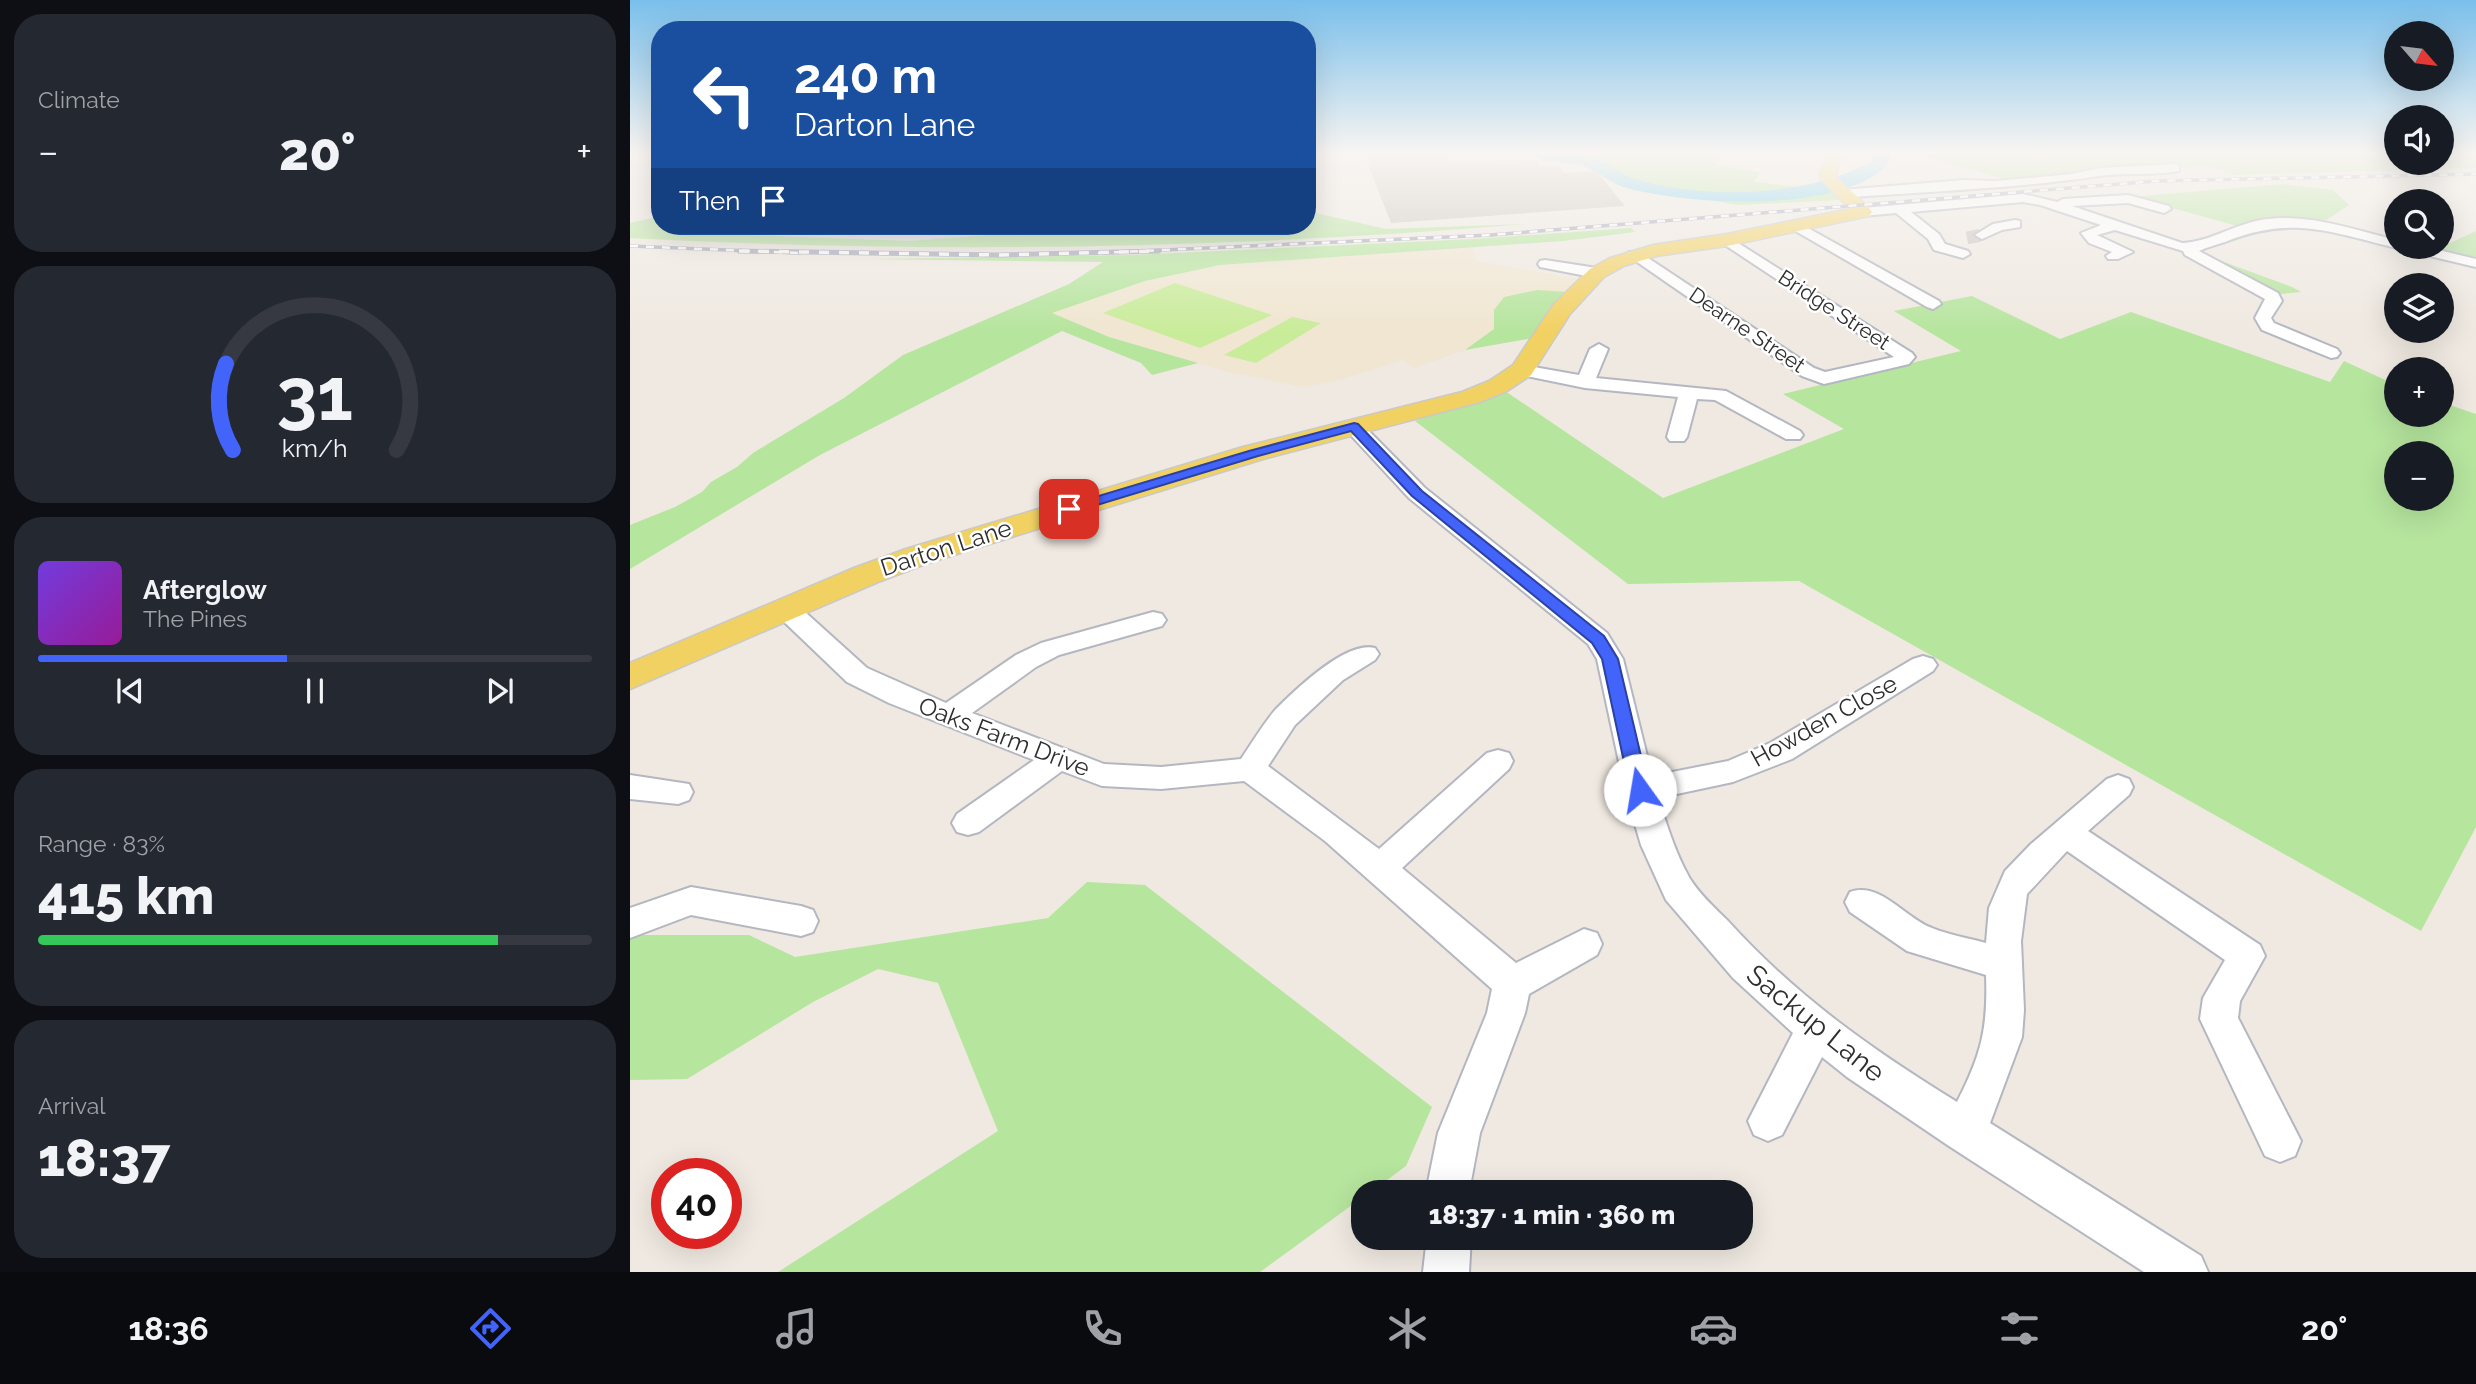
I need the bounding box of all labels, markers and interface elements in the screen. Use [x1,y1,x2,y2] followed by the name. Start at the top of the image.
[2384,21,2454,91] north arrow
[2384,21,2454,511] map controls
[794,47,937,104] text: 240 m
[679,49,770,140] icon: left
[38,86,120,113] text: Climate
[2384,105,2454,175] button: sound
[794,106,975,143] text: Darton Lane
[279,121,356,182] text: 20°
[38,129,58,174] text: −
[576,129,592,174] text: +
[754,182,792,220] icon: arrive
[679,186,740,216] text: Then
[2384,189,2454,259] button: search
[1774,264,1895,355] street label: Bridge Street
[2384,273,2454,343] button: layers
[1685,282,1810,378] street label: Dearne Street
[277,353,353,438] text: 31
[2384,357,2454,427] button: +
[282,433,348,463] text: km/h
[2384,441,2454,511] button: −
[1039,479,1099,539] pin
[1050,490,1088,528] icon: arrive
[877,513,1015,582] street label: Darton Lane
[143,575,267,605] text: Afterglow
[143,605,247,632] text: The Pines
[1746,668,1902,773] street label: Howden Close
[111,672,149,710] icon: previous
[296,672,334,710] icon: pause
[481,672,519,710] icon: next
[915,691,1094,782] street label: Oaks Farm Drive
[1603,753,1677,827] position arrow
[38,830,165,857] text: Range · 83%
[38,865,214,926] text: 415 km
[1740,958,1891,1089] street label: Sackup Lane
[38,1092,105,1119] text: Arrival
[38,1127,170,1188] text: 18:37
[651,1158,742,1249] speed limit sign: 40
[1429,1200,1675,1230] text: 18:37 · 1 min · 360 m
[466,1304,515,1353] icon: directions
[772,1304,821,1353] icon: music
[1078,1304,1127,1353] icon: phone
[1383,1304,1432,1353] icon: climate
[1689,1304,1738,1353] icon: car
[1995,1304,2044,1353] icon: filters
[128,1310,209,1347] text: 18:36
[2301,1310,2347,1347] text: 20°

